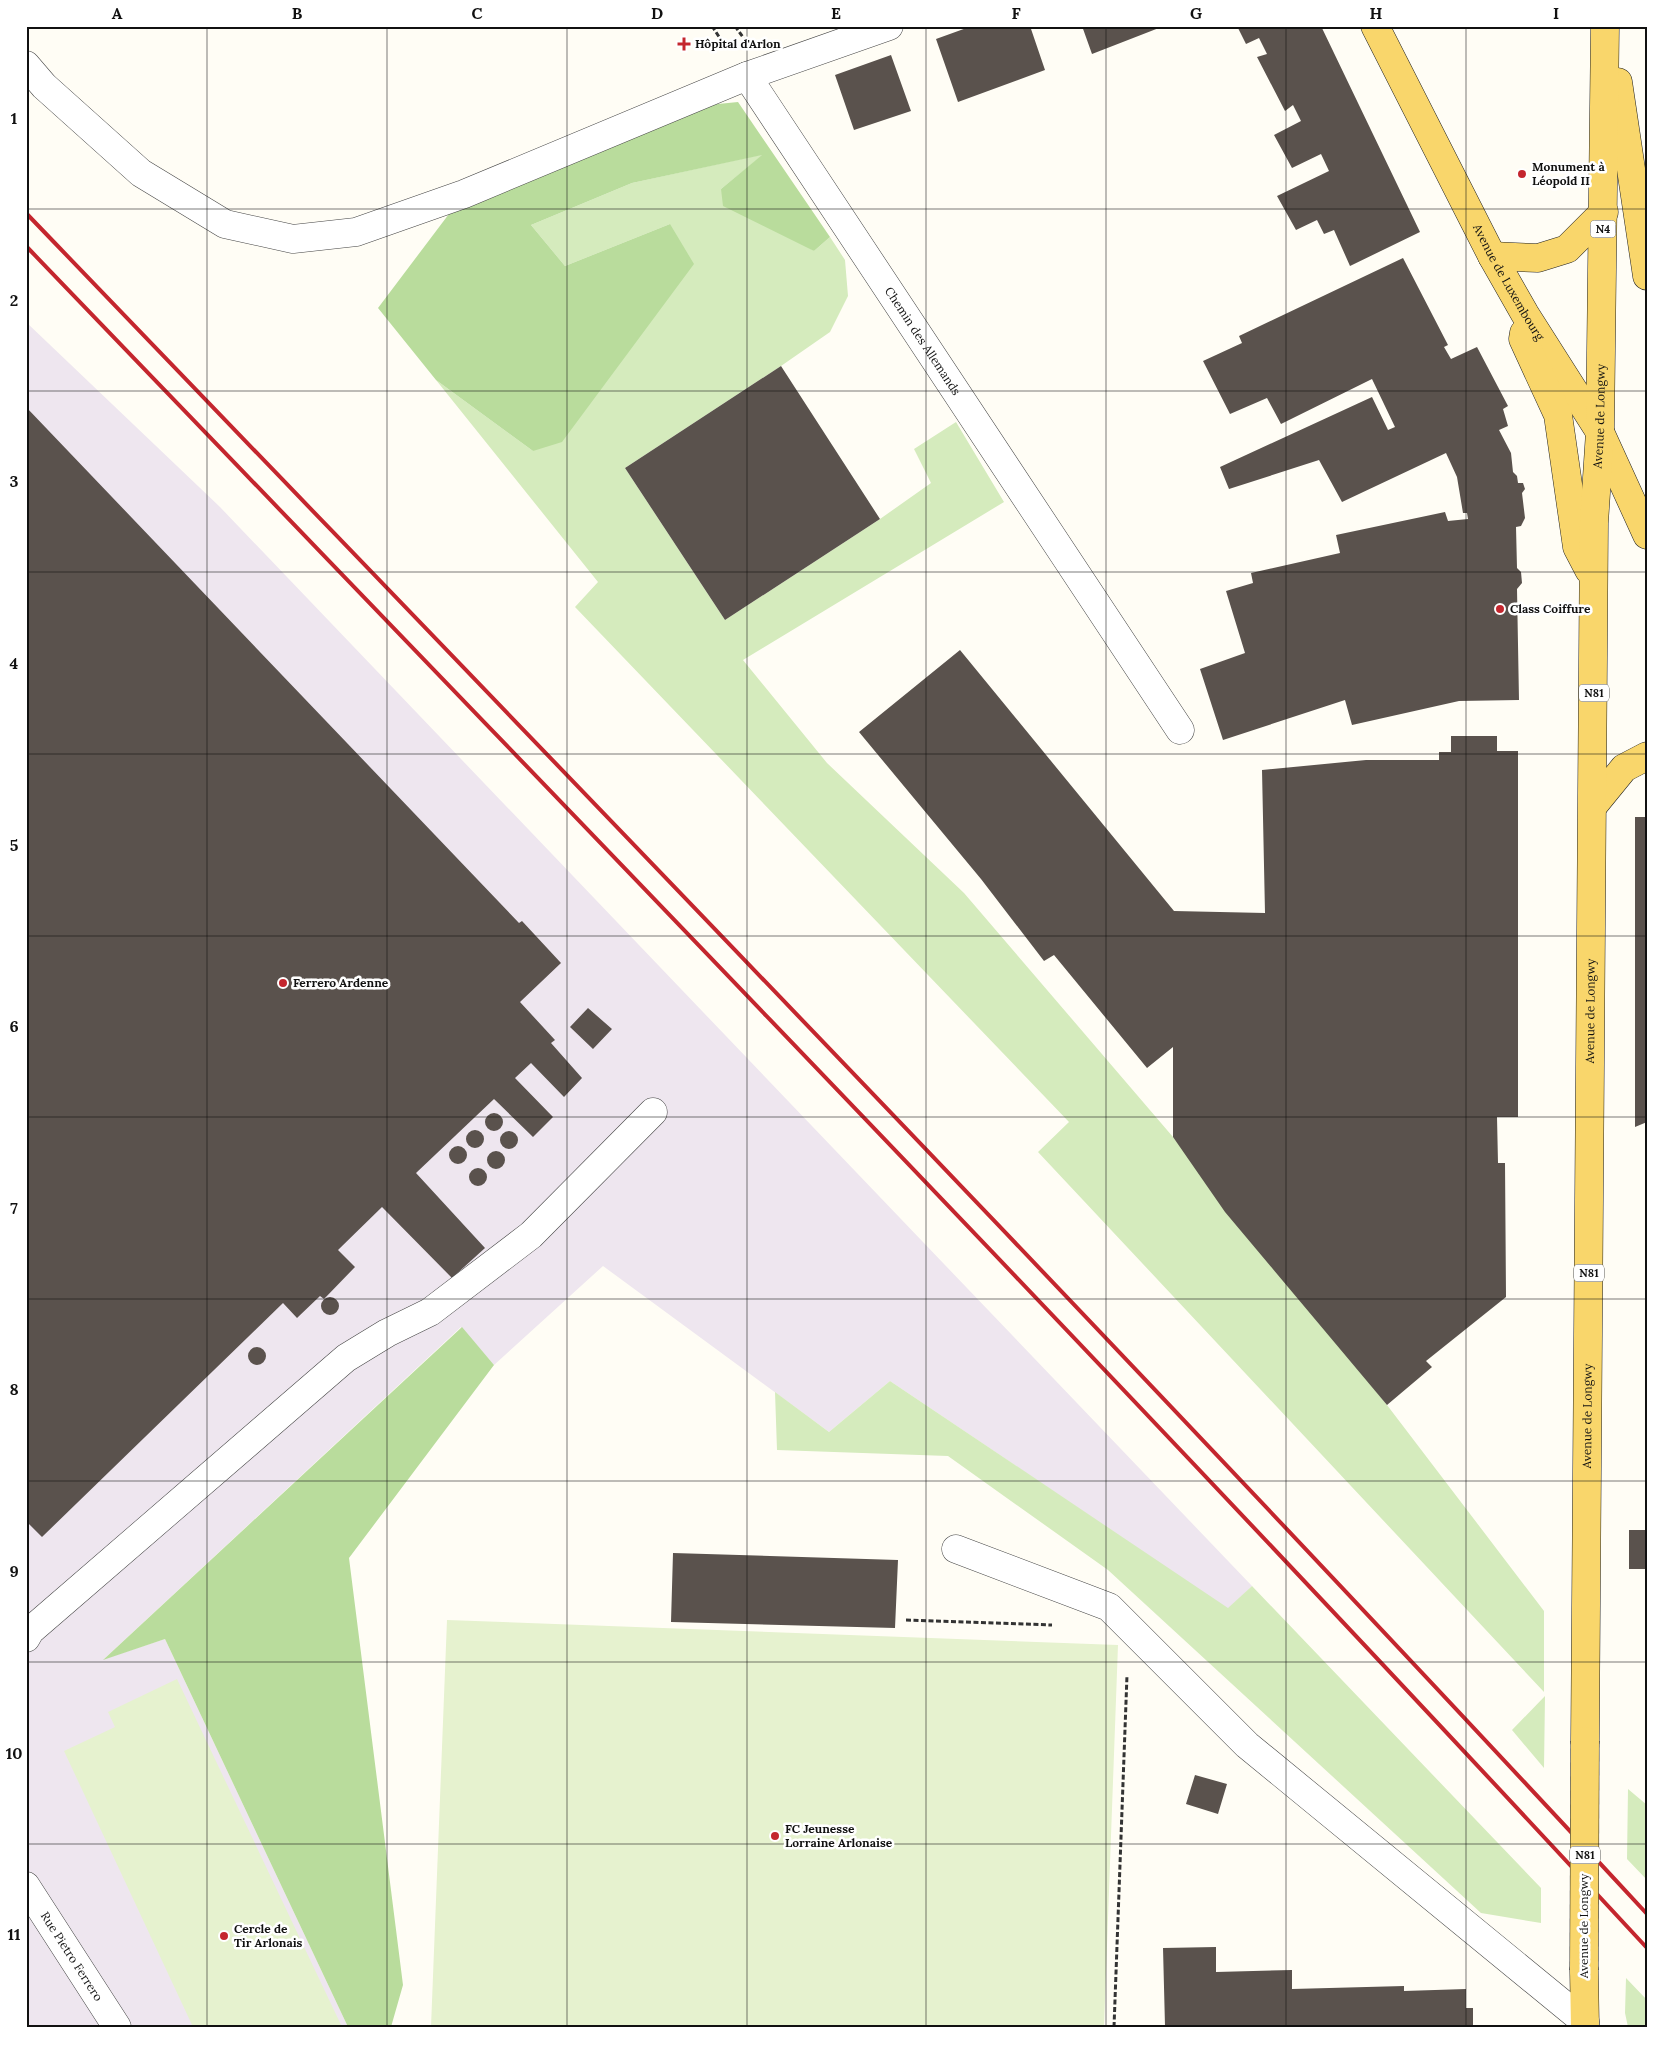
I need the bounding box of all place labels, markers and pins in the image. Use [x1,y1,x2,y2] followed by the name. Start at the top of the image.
[695,36,781,51] place label: Hôpital d'Arlon
[677,37,691,51] marker: Hôpital d'Arlon
[1532,159,1605,188] place label: Monument à Léopold II
[1516,168,1528,180] marker: Monument à Léopold II
[1510,601,1591,616] place label: Class Coiffure
[1494,603,1506,615] marker: Class Coiffure
[293,975,389,990] place label: Ferrero Ardenne
[277,977,289,989] marker: Ferrero Ardenne
[785,1821,893,1850] place label: FC Jeunesse Lorraine Arlonaise
[769,1830,781,1842] marker: FC Jeunesse Lorraine Arlonaise
[234,1921,303,1950] place label: Cercle de Tir Arlonais
[218,1930,230,1942] marker: Cercle de Tir Arlonais

